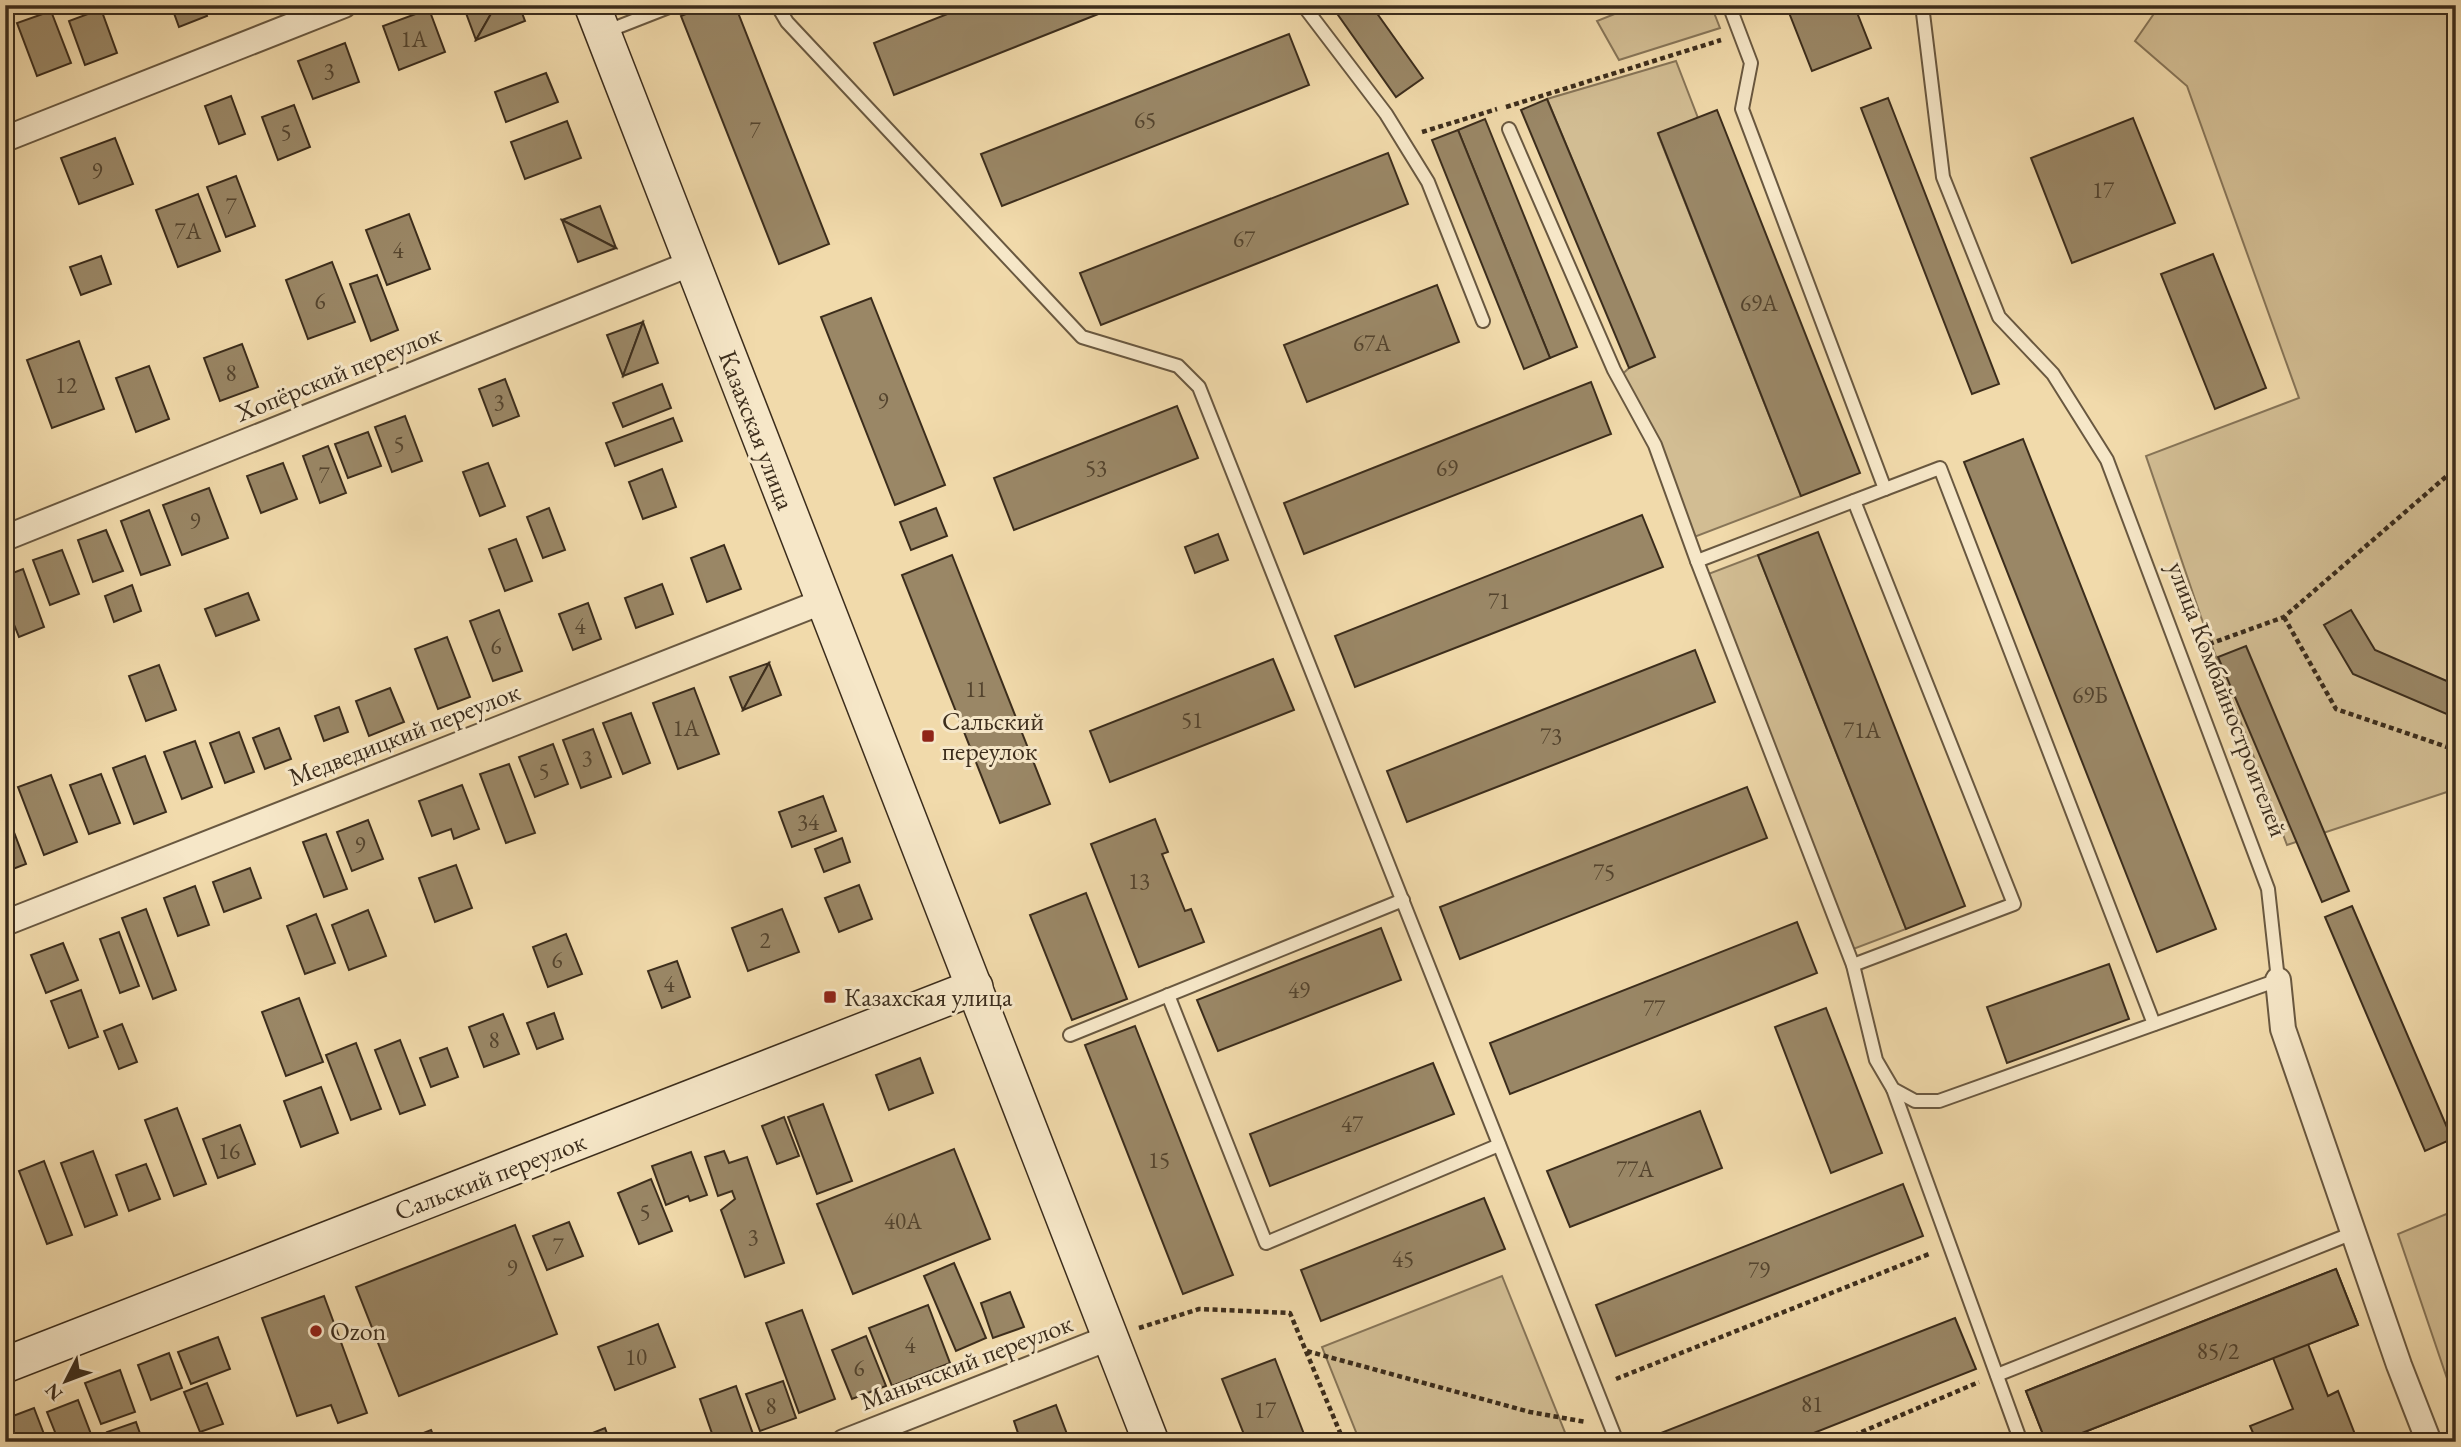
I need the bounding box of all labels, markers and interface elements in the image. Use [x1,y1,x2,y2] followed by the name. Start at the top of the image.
[401,24,429,54] house number: 1А
[323,56,335,86] house number: 3
[1134,105,1156,135] house number: 65
[749,115,761,145] house number: 7
[280,117,292,147] house number: 5
[91,156,103,186] house number: 9
[2092,175,2115,205] house number: 17
[225,191,237,221] house number: 7
[175,216,203,246] house number: 7А
[1233,224,1256,254] house number: 67
[392,235,404,265] house number: 4
[314,286,326,316] house number: 6
[1740,288,1779,318] house number: 69А
[229,316,446,430] street label: Хопёрский переулок
[1353,328,1392,358] house number: 67А
[711,345,803,515] street label: Казахская улица
[225,358,237,388] house number: 8
[55,370,77,400] house number: 12
[877,386,889,416] house number: 9
[493,387,505,417] house number: 3
[393,429,405,459] house number: 5
[1085,453,1107,483] house number: 53
[1436,453,1458,483] house number: 69
[318,460,330,490] house number: 7
[189,506,201,536] house number: 9
[2160,556,2296,842] street label: улица Комбайностроителей
[1488,586,1510,616] house number: 71
[574,611,586,641] house number: 4
[490,631,502,661] house number: 6
[283,674,525,794] street label: Медведицкий переулок
[965,674,987,704] house number: 11
[2072,680,2108,710] house number: 69Б
[942,704,1044,768] place label: Сальский переулок
[1181,705,1203,735] house number: 51
[673,713,701,743] house number: 1А
[1843,715,1882,745] house number: 71А
[1540,721,1562,751] house number: 73
[920,728,936,744] marker: Сальский переулок
[581,743,593,773] house number: 3
[538,756,550,786] house number: 5
[797,807,820,837] house number: 34
[354,830,366,860] house number: 9
[1593,857,1615,887] house number: 75
[1128,866,1150,896] house number: 13
[759,925,771,955] house number: 2
[551,945,563,975] house number: 6
[663,969,675,999] house number: 4
[1288,975,1310,1005] house number: 49
[844,980,1013,1014] place label: Казахская улица
[822,989,838,1005] marker: Казахская улица
[1643,993,1666,1023] house number: 77
[488,1025,500,1055] house number: 8
[1341,1109,1364,1139] house number: 47
[389,1124,591,1228] street label: Сальский переулок
[218,1136,240,1166] house number: 16
[1148,1145,1170,1175] house number: 15
[1616,1154,1655,1184] house number: 77А
[639,1197,651,1227] house number: 5
[884,1206,923,1236] house number: 40А
[747,1222,759,1252] house number: 3
[552,1231,564,1261] house number: 7
[1392,1244,1414,1274] house number: 45
[506,1253,518,1283] house number: 9
[1748,1255,1770,1285] house number: 79
[855,1306,1078,1418] street label: Манычский переулок
[330,1314,387,1348] place label: Ozon
[308,1323,324,1339] marker: Ozon
[904,1330,916,1360] house number: 4
[2197,1336,2239,1366] house number: 85/2
[625,1342,647,1372] house number: 10
[32,1346,102,1416] north arrow
[853,1353,865,1383] house number: 6
[39,1377,68,1406] text: N
[1801,1389,1823,1419] house number: 81
[765,1391,777,1421] house number: 8
[1254,1395,1277,1425] house number: 17

